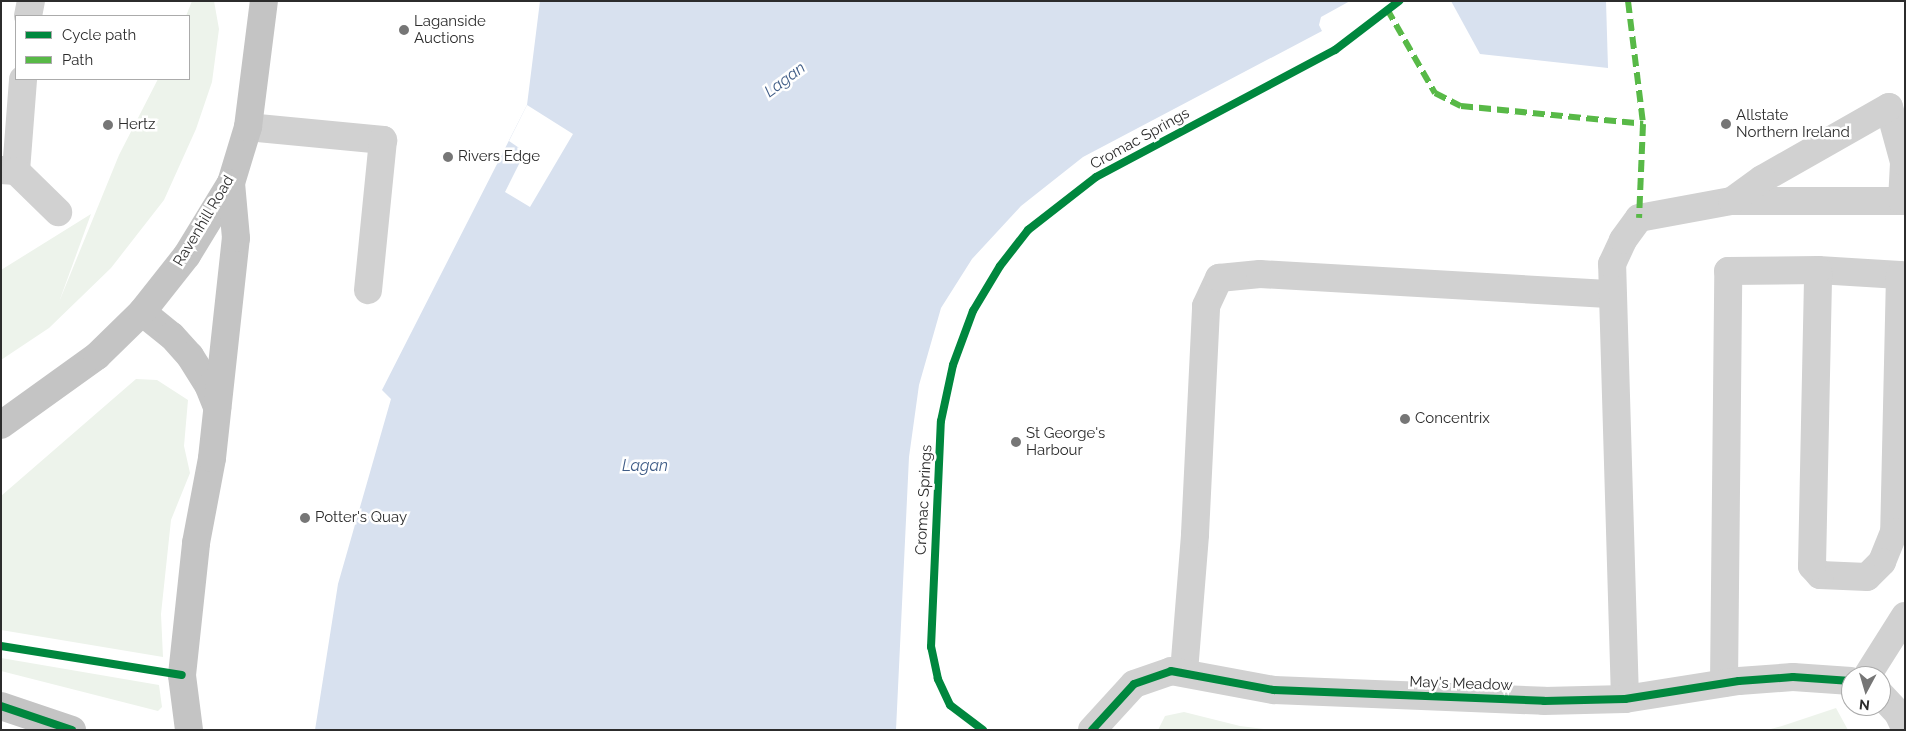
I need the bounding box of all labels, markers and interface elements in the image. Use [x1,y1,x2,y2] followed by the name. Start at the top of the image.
[414,12,486,47] place label: Laganside Auctions
[15,15,190,80] legend
[398,24,410,36] marker: Laganside Auctions
[62,26,136,44] text: Cycle path
[62,51,93,69] text: Path
[761,58,809,102] water label: Lagan
[1087,104,1193,174] street label: Cromac Springs
[1736,106,1850,141] place label: Allstate Northern Ireland
[118,116,155,134] place label: Hertz
[1720,118,1732,130] marker: Allstate Northern Ireland
[102,119,114,131] marker: Hertz
[458,148,540,166] place label: Rivers Edge
[442,151,454,163] marker: Rivers Edge
[170,172,238,270] street label: Ravenhill Road
[1415,410,1490,428] place label: Concentrix
[1399,413,1411,425] marker: Concentrix
[1026,424,1105,459] place label: St George's Harbour
[1010,436,1022,448] marker: St George's Harbour
[912,444,936,556] street label: Cromac Springs
[622,456,668,476] water label: Lagan
[315,509,407,527] place label: Potter's Quay
[299,512,311,524] marker: Potter's Quay
[1841,666,1891,716] north arrow
[1409,673,1513,695] street label: May's Meadow
[1858,696,1871,713] text: N

